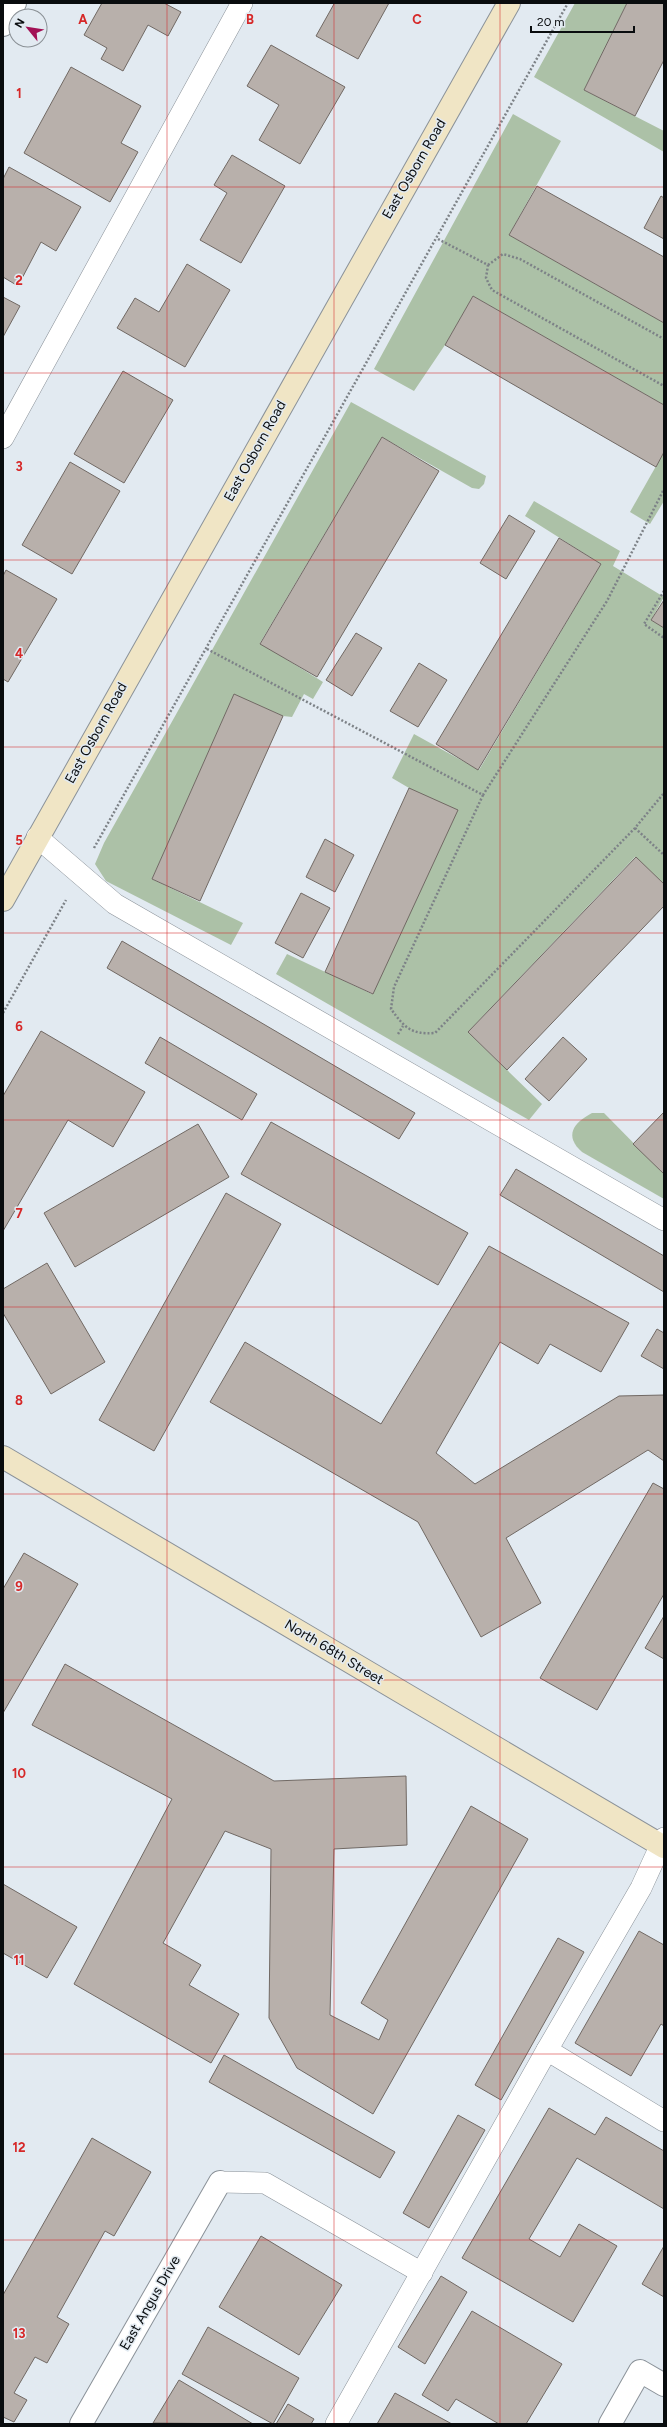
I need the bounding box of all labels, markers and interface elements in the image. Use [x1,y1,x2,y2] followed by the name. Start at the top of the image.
[8,8,48,48] north arrow
[531,8,634,34] scale bar
[78,12,88,27] text: A
[246,12,254,27] text: B
[412,12,422,27] text: C
[537,15,565,29] text: 20 m
[12,16,28,30] text: N
[16,86,22,101] text: 1
[378,116,450,222] street label: East Osborn Road
[15,273,23,288] text: 2
[220,398,290,504] street label: East Osborn Road
[15,459,23,474] text: 3
[15,646,23,661] text: 4
[61,680,131,786] street label: East Osborn Road
[15,833,23,848] text: 5
[15,1019,23,1034] text: 6
[15,1206,23,1221] text: 7
[15,1393,23,1408] text: 8
[15,1579,23,1594] text: 9
[281,1616,387,1688] street label: North 68th Street
[12,1766,26,1781] text: 10
[14,1953,24,1968] text: 11
[12,2140,26,2155] text: 12
[116,2252,184,2353] street label: East Angus Drive
[13,2326,25,2341] text: 13

